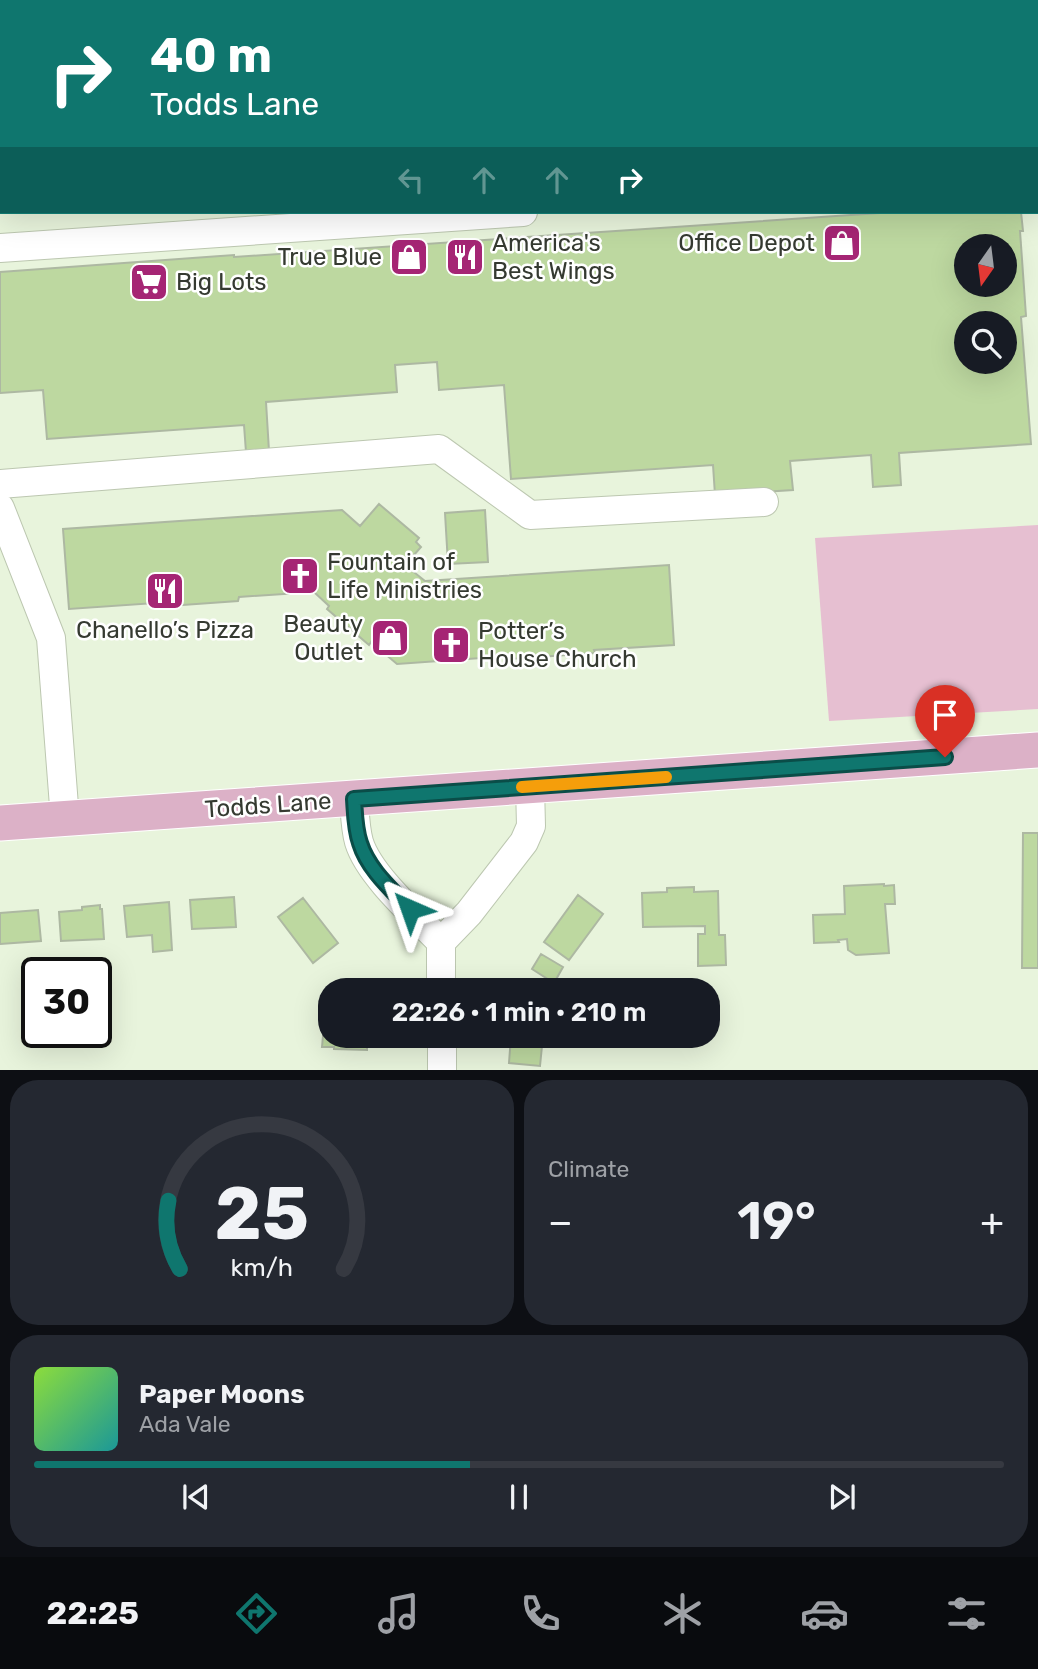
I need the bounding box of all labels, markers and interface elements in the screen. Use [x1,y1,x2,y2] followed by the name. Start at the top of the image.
[150,26,272,84] text: 40 m
[35,28,126,119] icon: right
[150,85,319,123] text: Todds Lane
[392,161,430,199] icon: left
[465,161,503,199] icon: ahead
[538,161,576,199] icon: ahead
[611,161,649,199] icon: right
[821,222,863,264] shop icon: Office Depot
[492,229,615,285] place label: America's Best Wings
[678,229,815,257] place label: Office Depot
[954,234,1017,298] north arrow
[954,234,1017,374] map controls
[388,236,430,278] shop icon: True Blue
[444,236,486,278] restaurant icon: America's Best Wings
[277,243,382,271] place label: True Blue
[128,261,170,303] supermarket icon: Big Lots
[176,268,267,296] place label: Big Lots
[954,311,1017,374] button: search
[327,548,482,604] place label: Fountain of Life Ministries
[279,555,321,597] church icon: Fountain of Life Ministries
[144,570,186,612] restaurant icon: Chanello’s Pizza
[283,610,363,666] place label: Beauty Outlet
[76,616,254,644] place label: Chanello’s Pizza
[369,617,411,659] shop icon: Beauty Outlet
[478,617,637,673] place label: Potter’s House Church
[430,624,472,666] church icon: Potter’s House Church
[915,685,975,757] pin
[926,696,964,734] icon: arrive
[204,787,332,823] street label: Todds Lane
[373,872,447,946] position arrow
[21,957,112,1048] speed limit sign: 30
[392,997,646,1028] text: 22:26 · 1 min · 210 m
[548,1155,629,1183] text: Climate
[215,1171,309,1257] text: 25
[737,1190,816,1252] text: 19°
[548,1199,573,1245] text: −
[980,1199,1004,1245] text: +
[231,1252,293,1281] text: km/h
[139,1379,305,1410] text: Paper Moons
[139,1410,231,1438] text: Ada Vale
[177,1478,215,1516] icon: previous
[500,1478,538,1516] icon: pause
[823,1478,861,1516] icon: next
[232,1589,281,1638] icon: directions
[374,1589,423,1638] icon: music
[516,1589,565,1638] icon: phone
[658,1589,707,1638] icon: climate
[800,1589,849,1638] icon: car
[942,1589,991,1638] icon: filters
[47,1594,139,1632] text: 22:25

